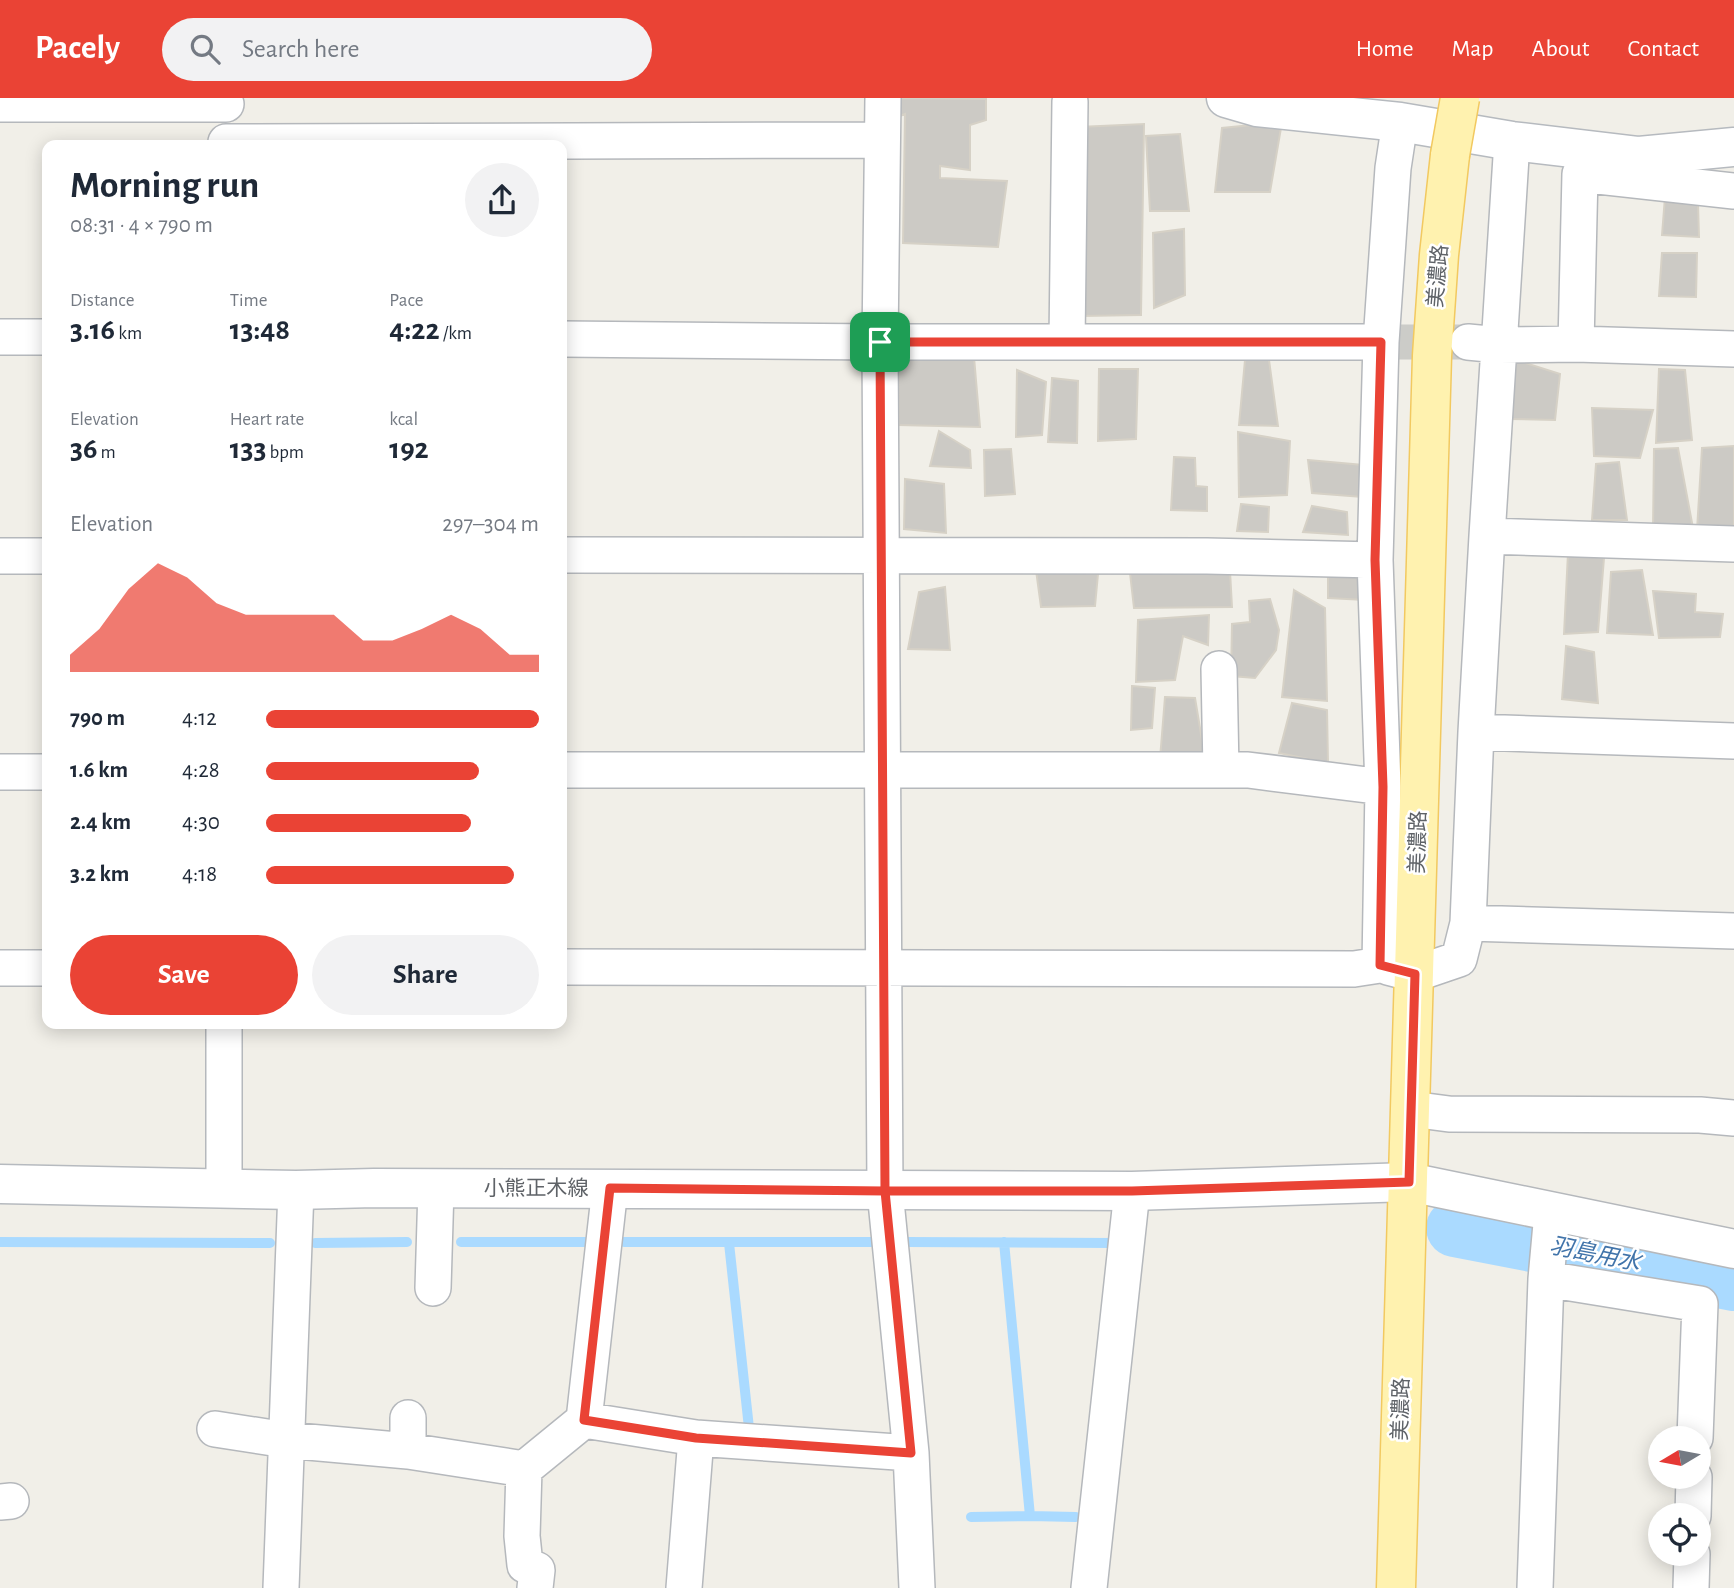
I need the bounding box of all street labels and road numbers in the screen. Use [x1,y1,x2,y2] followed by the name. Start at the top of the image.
[1424,244,1451,308] street label: 美濃路
[1405,810,1430,874] street label: 美濃路
[484,1177,589,1199] street label: 小熊正木線
[1388,1377,1413,1441] street label: 美濃路

